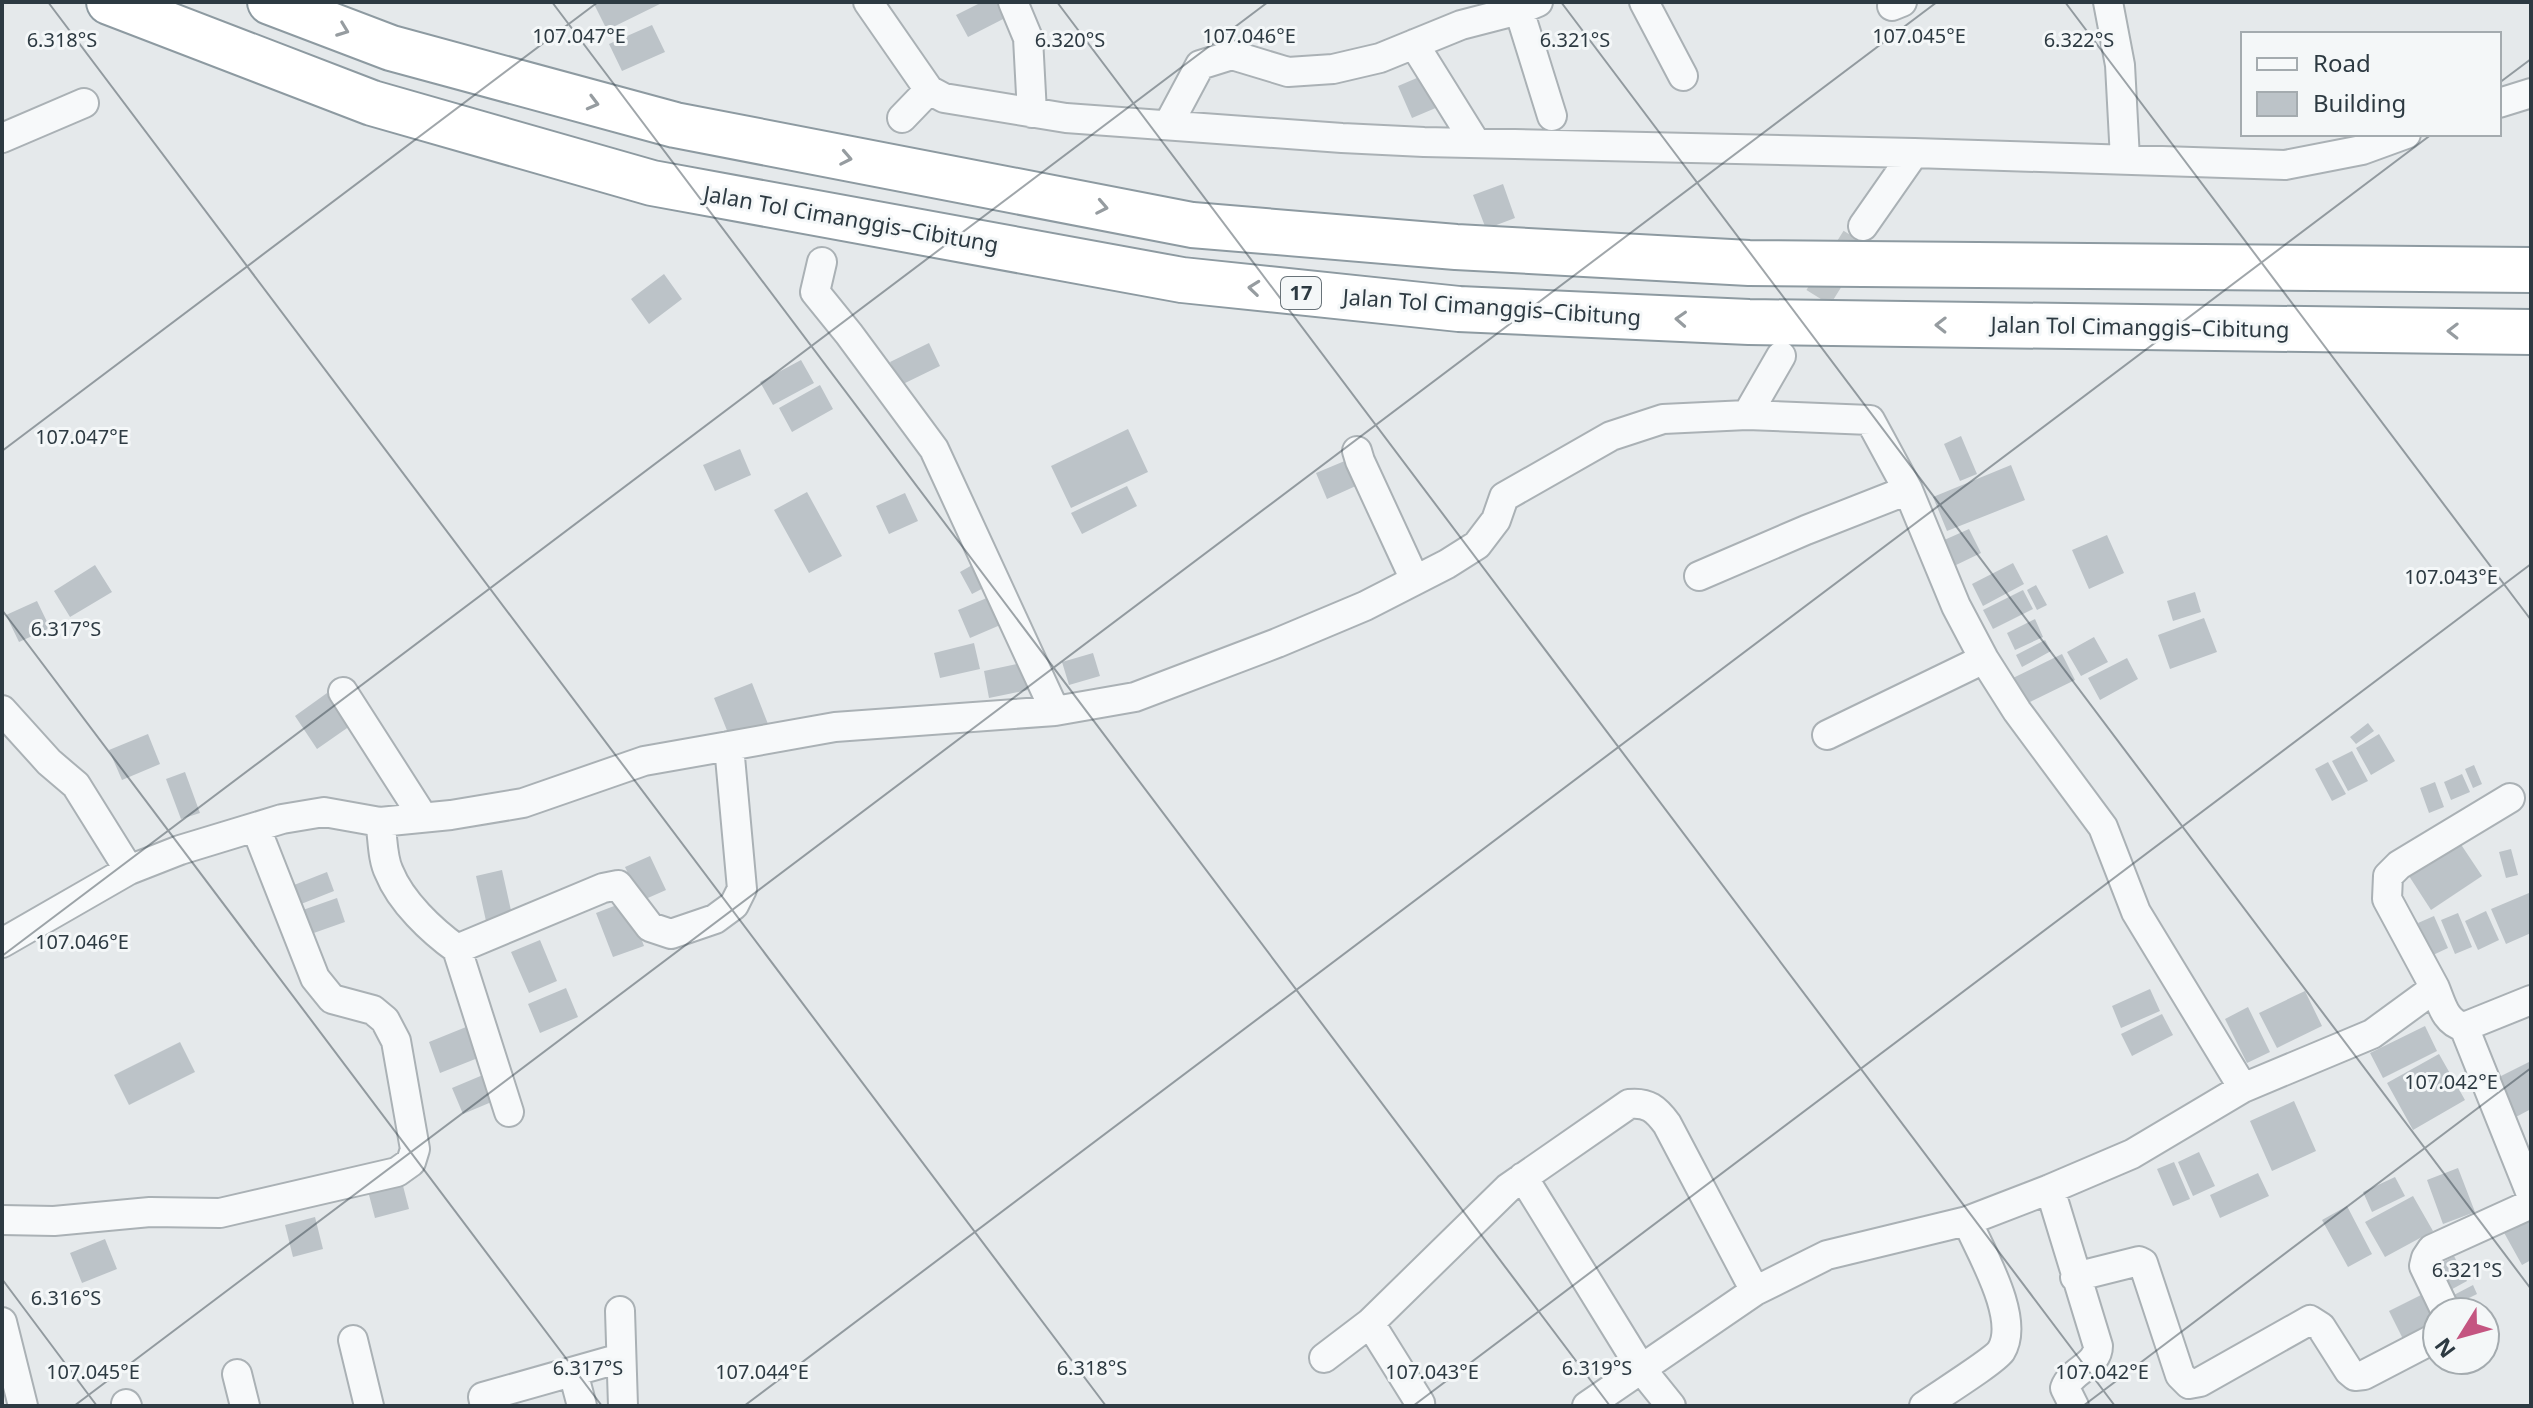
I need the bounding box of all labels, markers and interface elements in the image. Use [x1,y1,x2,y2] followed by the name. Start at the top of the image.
[335,20,349,37] one-way arrow
[532,22,626,49] text: 107.047°E
[1202,22,1296,49] text: 107.046°E
[1872,22,1966,49] text: 107.045°E
[27,26,97,53] text: 6.318°S
[1035,26,1105,53] text: 6.320°S
[1540,26,1610,53] text: 6.321°S
[2044,26,2114,53] text: 6.322°S
[2241,32,2501,136] legend
[2313,46,2371,79] text: Road
[2313,86,2406,119] text: Building
[585,93,599,110] one-way arrow
[840,149,853,166] one-way arrow
[699,177,1001,259] street label: Jalan Tol Cimanggis–Cibitung
[1095,198,1108,215] one-way arrow
[1281,277,1321,309] road number: 17
[1247,279,1260,296] one-way arrow
[1340,280,1642,331] street label: Jalan Tol Cimanggis–Cibitung
[1988,308,2290,344] street label: Jalan Tol Cimanggis–Cibitung
[1674,311,1687,328] one-way arrow
[1934,316,1947,333] one-way arrow
[2446,322,2459,340] one-way arrow
[35,423,129,450] text: 107.047°E
[2404,563,2498,590] text: 107.043°E
[31,615,101,642] text: 6.317°S
[35,928,129,955] text: 107.046°E
[2404,1068,2498,1095] text: 107.042°E
[2432,1256,2502,1283] text: 6.321°S
[31,1284,101,1311] text: 6.316°S
[2421,1296,2501,1376] north arrow
[2427,1332,2462,1365] text: N
[553,1354,623,1381] text: 6.317°S
[1057,1354,1127,1381] text: 6.318°S
[1562,1354,1632,1381] text: 6.319°S
[46,1358,140,1385] text: 107.045°E
[715,1358,809,1385] text: 107.044°E
[1385,1358,1479,1385] text: 107.043°E
[2055,1358,2149,1385] text: 107.042°E

